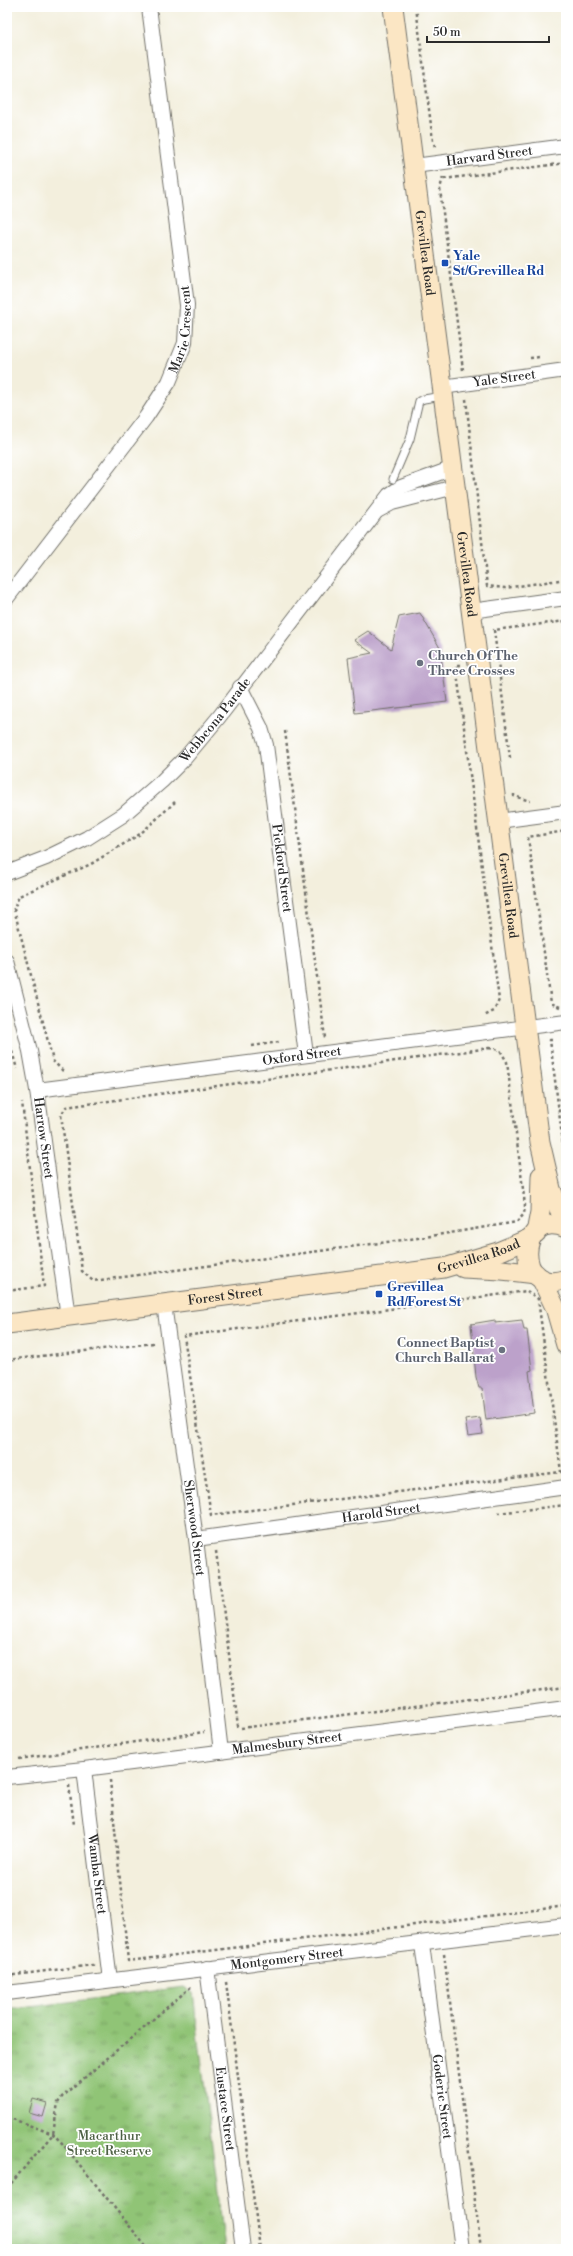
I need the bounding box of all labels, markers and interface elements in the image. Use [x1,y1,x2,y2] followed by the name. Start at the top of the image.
[427,18,549,44] scale bar
[433,25,461,40] text: 50 m
[445,142,534,170] street label: Harvard Street
[411,209,438,297] street label: Grevillea Road
[453,248,544,279] place label: Yale St/Grevillea Rd
[440,258,450,268] marker: Yale St/Grevillea Rd
[165,284,195,376] street label: Marie Crescent
[471,366,537,391] street label: Yale Street
[453,531,480,619] street label: Grevillea Road
[428,648,518,679] place label: Church Of The Three Crosses
[415,658,425,668] marker: Church Of The Three Crosses
[176,674,254,767] street label: Webbcona Parade
[268,823,296,914] street label: Pickford Street
[495,852,522,940] street label: Grevillea Road
[261,1043,343,1069] street label: Oxford Street
[30,1096,57,1180] street label: Harrow Street
[436,1235,523,1277] street label: Grevillea Road
[387,1279,461,1310] place label: Grevillea Rd/Forest St
[187,1283,264,1309] street label: Forest Street
[374,1289,384,1299] marker: Grevillea Rd/Forest St
[395,1335,494,1366] place label: Connect Baptist Church Ballarat
[497,1345,507,1355] marker: Connect Baptist Church Ballarat
[180,1479,208,1577] street label: Sherwood Street
[341,1499,422,1526] street label: Harold Street
[231,1728,343,1758] street label: Malmesbury Street
[84,1832,110,1916] street label: Wamba Street
[230,1944,345,1974] street label: Montgomery Street
[429,2053,456,2141] street label: Goderic Street
[212,2066,238,2152] street label: Eustace Street
[67,2128,152,2159] park label: Macarthur Street Reserve

